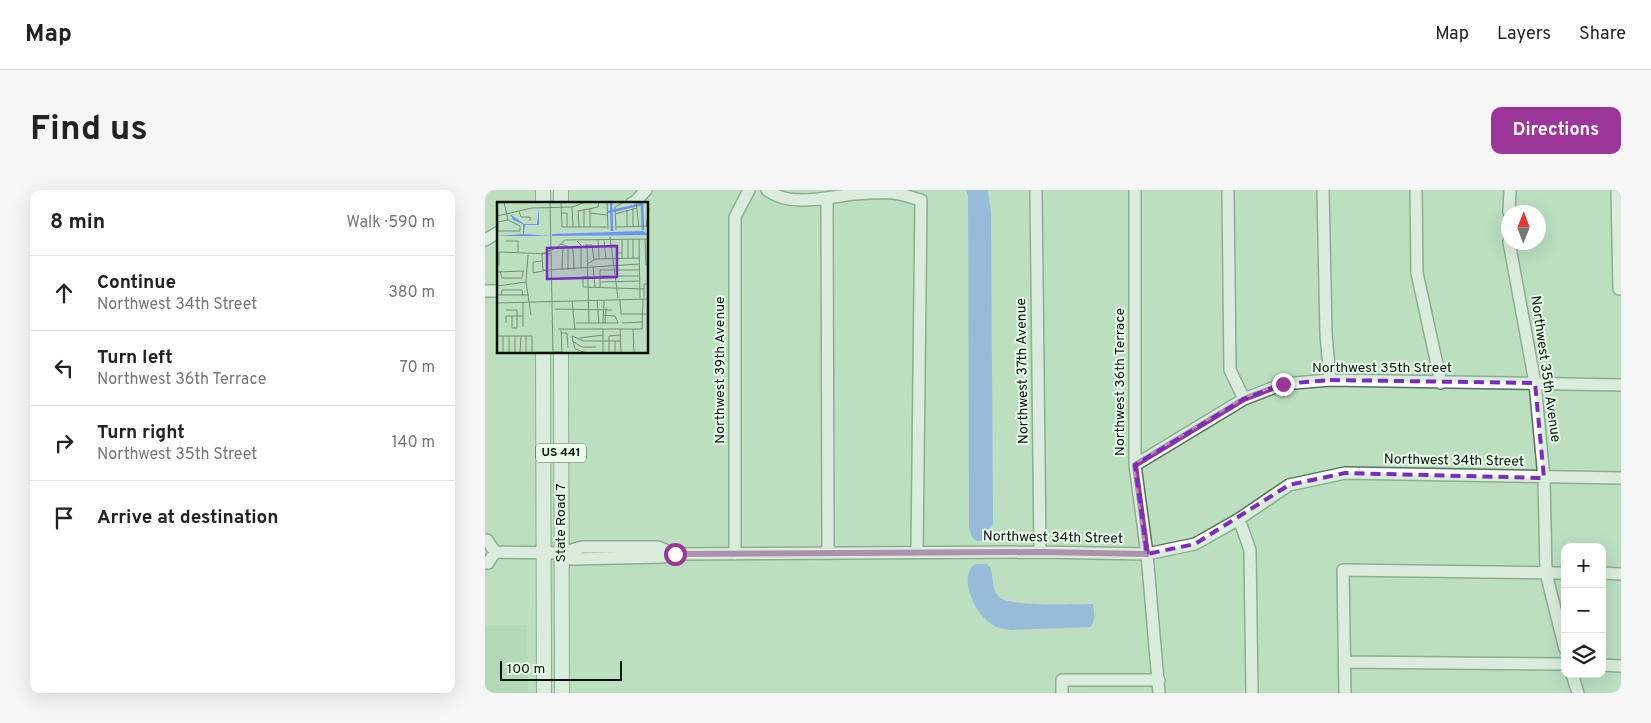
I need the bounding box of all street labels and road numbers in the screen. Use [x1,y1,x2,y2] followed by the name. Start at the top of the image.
[1526,295,1564,443] street label: Northwest 35th Avenue
[712,296,729,444] street label: Northwest 39th Avenue
[1013,298,1033,444] street label: Northwest 37th Avenue
[1112,308,1129,456] street label: Northwest 36th Terrace
[1312,360,1452,377] street label: Northwest 35th Street
[536,444,586,462] road number: US 441
[1384,451,1524,471] street label: Northwest 34th Street
[553,484,570,562] street label: State Road 7
[983,528,1123,548] street label: Northwest 34th Street

